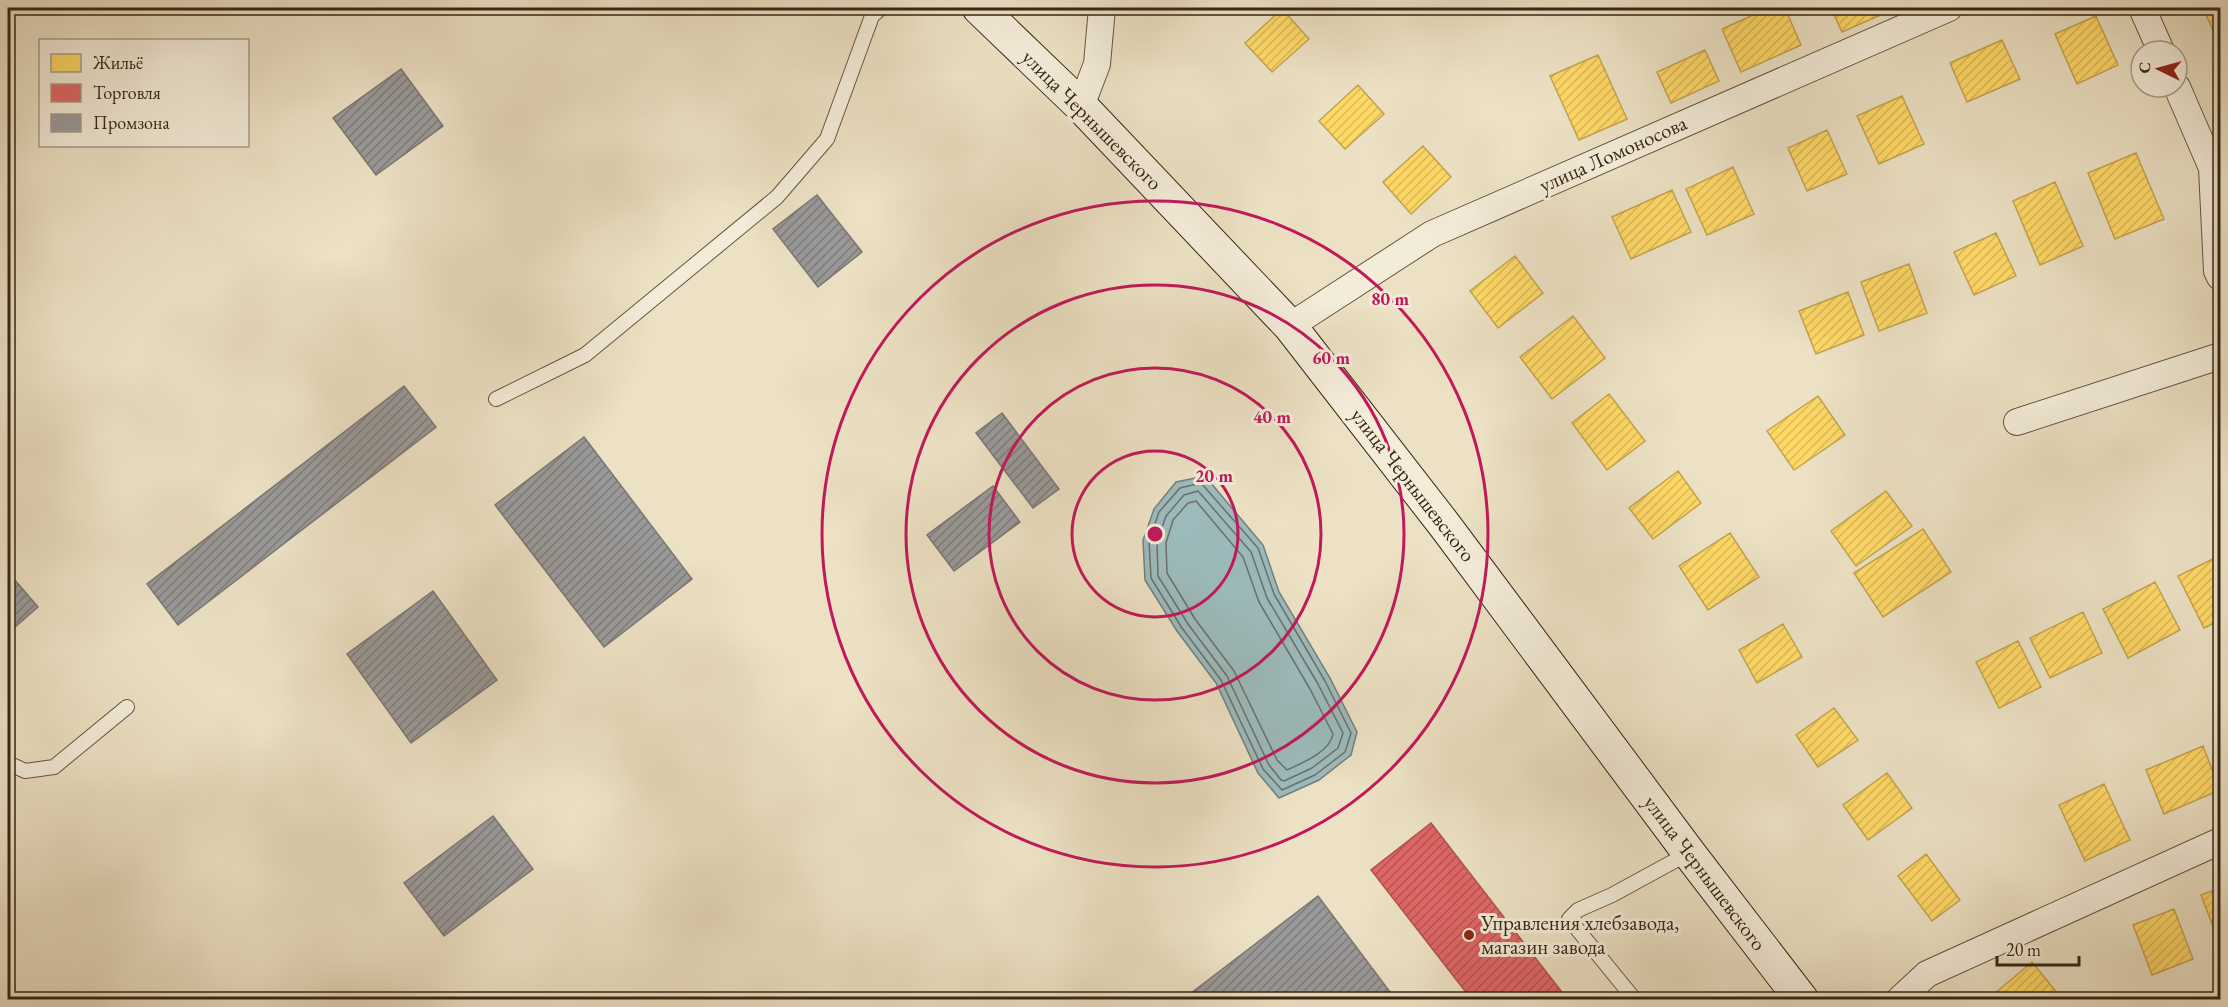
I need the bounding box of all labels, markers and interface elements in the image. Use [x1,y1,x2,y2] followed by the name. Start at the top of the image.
[39,39,249,147] legend
[2129,39,2189,99] north arrow
[1016,44,1168,196] street label: улица Чернышевского
[92,51,143,74] text: Жильё
[2134,61,2156,74] text: С
[93,81,161,104] text: Торговля
[1535,109,1691,198] street label: улица Ломоносова
[93,111,170,134] text: Промзона
[1371,287,1409,310] text: 80 m
[1312,346,1350,369] text: 60 m
[1345,402,1482,567] street label: улица Чернышевского
[1253,405,1291,428] text: 40 m
[1195,464,1233,487] text: 20 m
[1145,524,1165,544] centre of rings
[1638,789,1773,956] street label: улица Чернышевского
[1480,909,1679,960] place label: Управления хлебзавода, магазин завода
[1462,928,1476,942] marker: Управления хлебзавода, магазин завода
[1997,929,2080,967] scale bar
[2006,938,2041,961] text: 20 m

